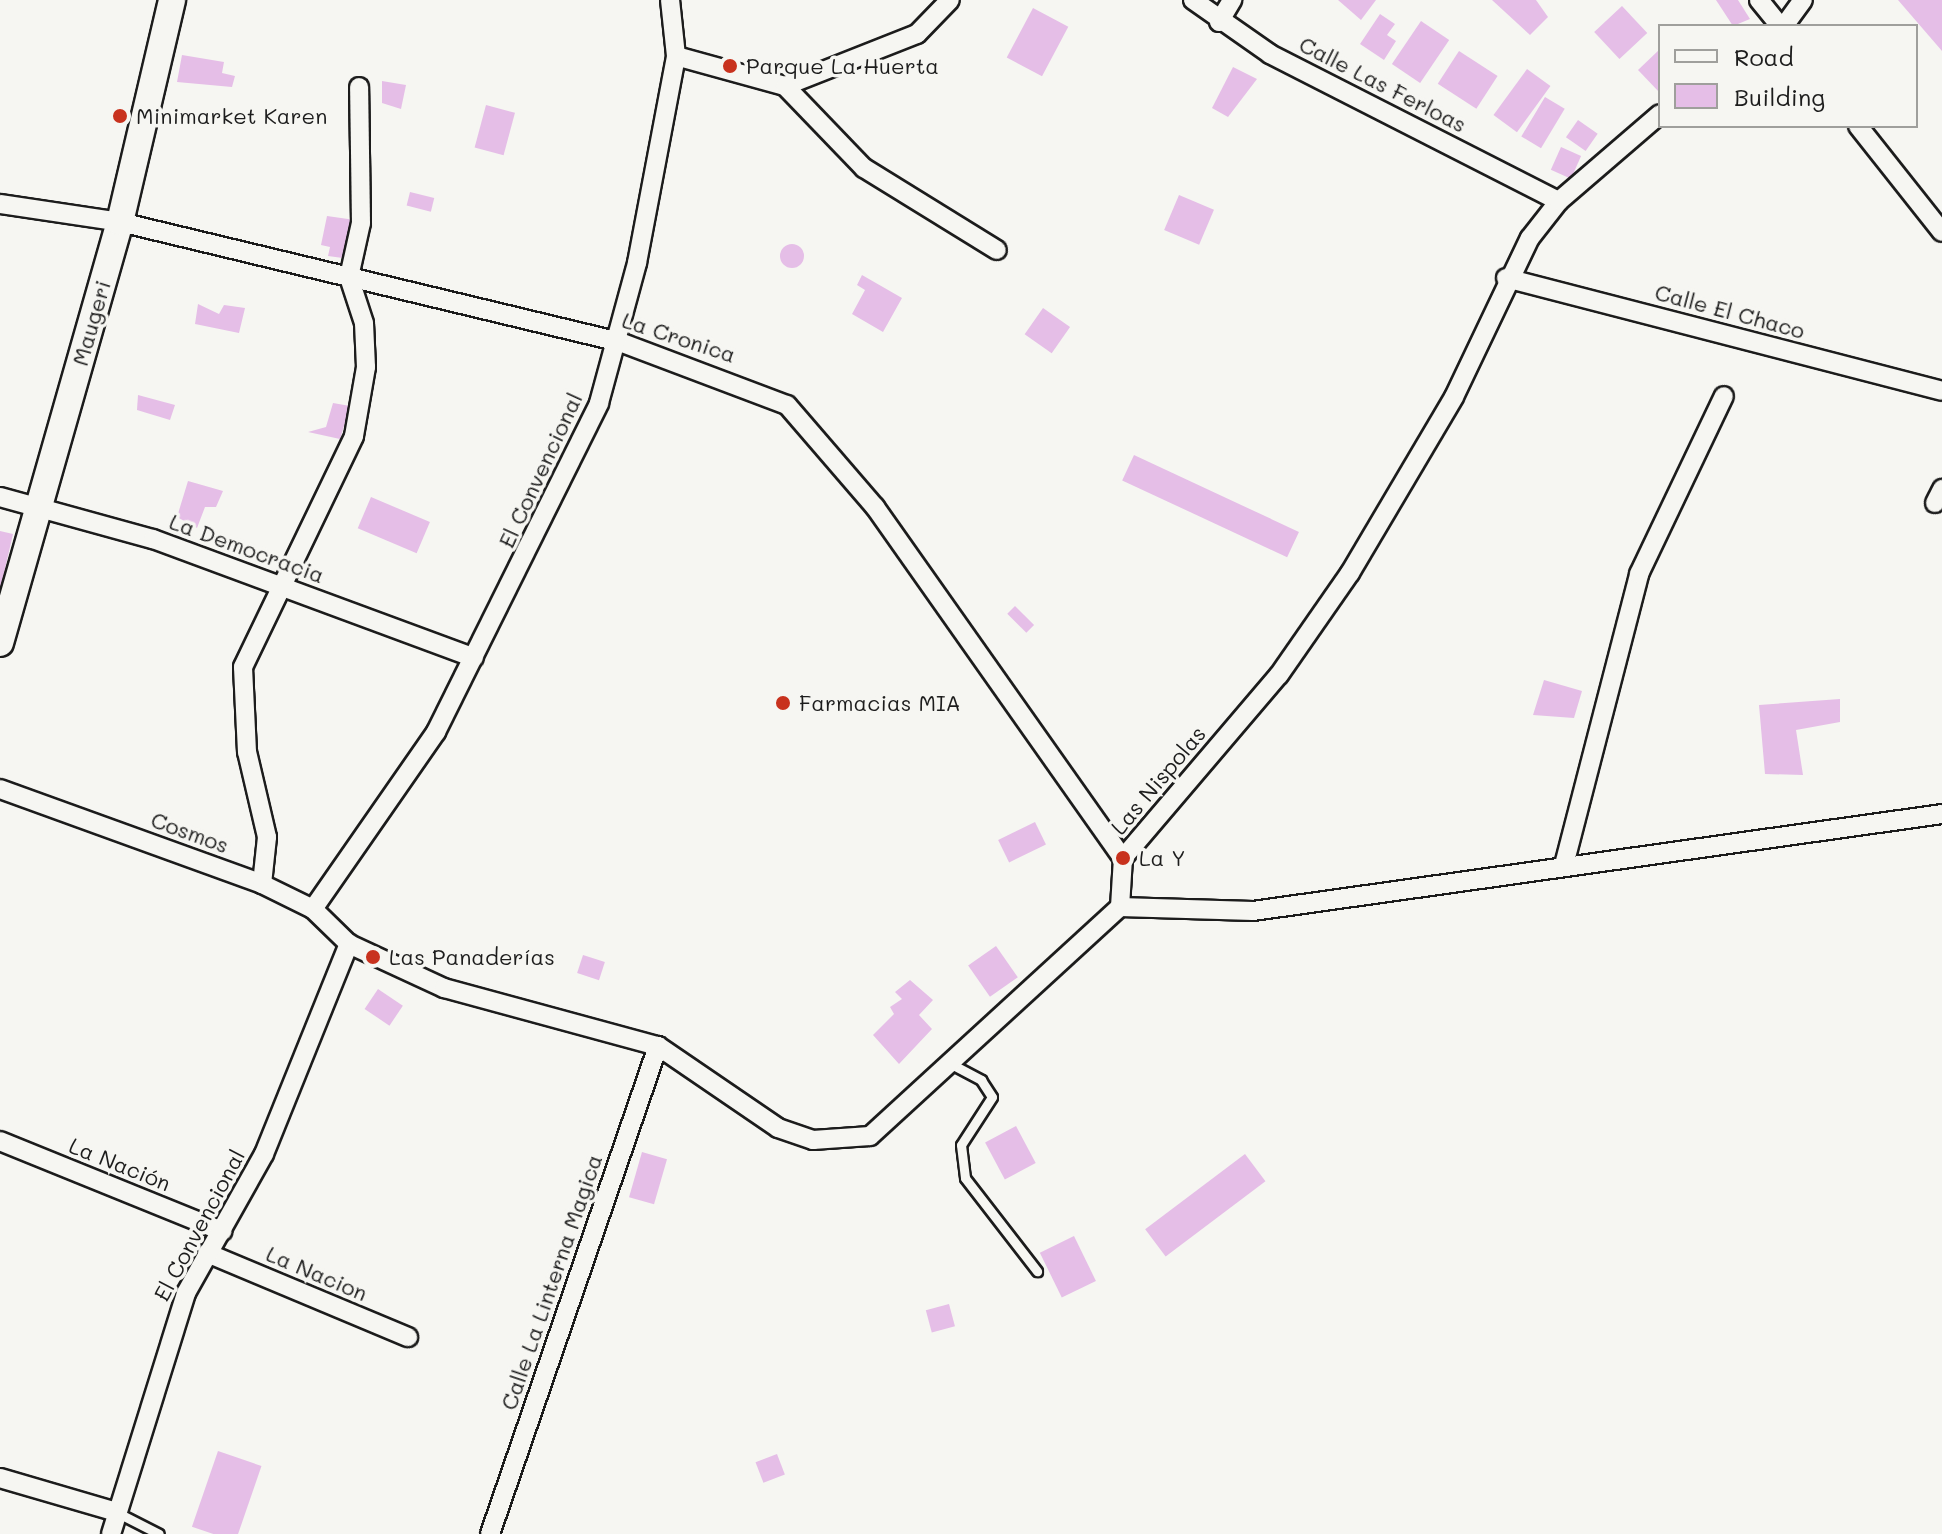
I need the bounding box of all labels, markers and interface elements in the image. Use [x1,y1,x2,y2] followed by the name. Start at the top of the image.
[1658,24,1918,128] legend
[1295,30,1471,138] street label: Calle Las Ferloas
[1734,41,1794,72] text: Road
[746,53,939,79] place label: Parque La Huerta
[721,57,739,75] marker: Parque La Huerta
[1734,81,1825,112] text: Building
[136,103,327,129] place label: Minimarket Karen
[111,107,129,125] marker: Minimarket Karen
[66,277,116,369] street label: Maugeri
[1652,278,1808,344] street label: Calle El Chaco
[619,306,739,368] street label: La Cronica
[493,388,587,552] street label: El Convencional
[166,508,328,588] street label: La Democracia
[799,690,961,716] place label: Farmacias MIA
[774,694,792,712] marker: Farmacias MIA
[1105,720,1211,840] street label: Las Nispolas
[148,806,232,858] street label: Cosmos
[1139,845,1186,871] place label: La Y
[1114,849,1132,867] marker: La Y
[389,944,555,970] place label: Las Panaderías
[364,948,382,966] marker: Las Panaderías
[65,1132,175,1196] street label: La Nación
[148,1145,250,1305] street label: El Convencional
[495,1151,607,1413] street label: Calle La Linterna Magica
[263,1240,371,1306] street label: La Nacion

